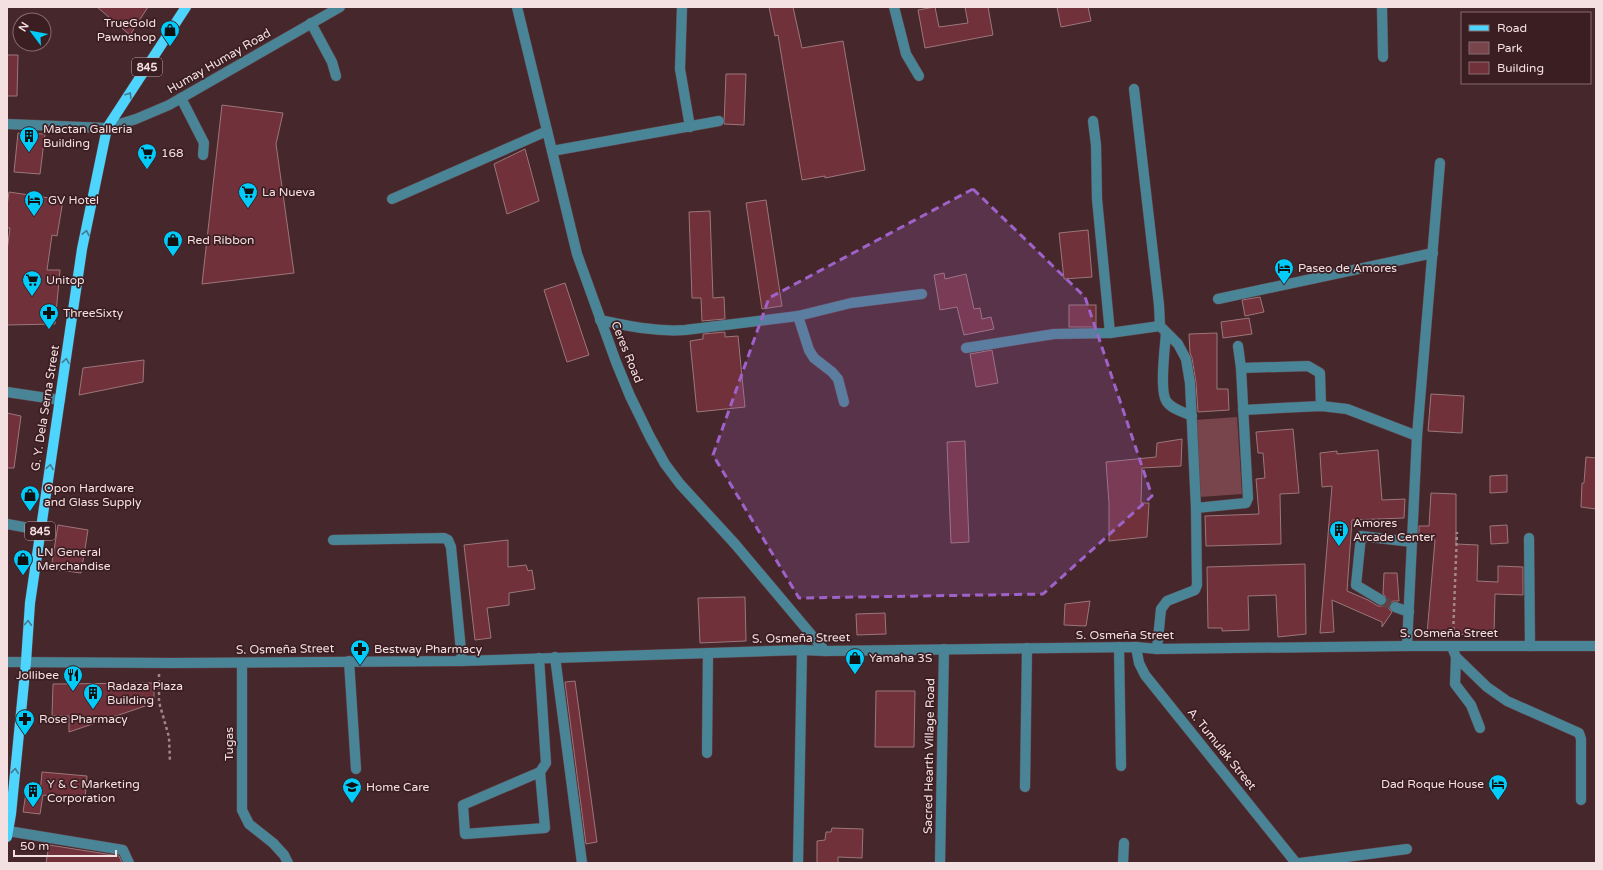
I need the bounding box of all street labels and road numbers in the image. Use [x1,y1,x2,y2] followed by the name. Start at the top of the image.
[165,26,273,96] street label: Humay Humay Road
[132,58,162,76] road number: 845
[608,319,646,385] street label: Ceres Road
[28,344,62,472] street label: G. Y. Dela Serna Street
[25,522,55,540] road number: 845
[1400,626,1499,640] street label: S. Osmeña Street
[1076,628,1175,642] street label: S. Osmeña Street
[752,630,851,646] street label: S. Osmeña Street
[236,641,335,657] street label: S. Osmeña Street
[921,678,937,834] street label: Sacred Hearth Village Road
[1185,705,1259,793] street label: A. Tumulak Street
[222,727,236,761] street label: Tugas

